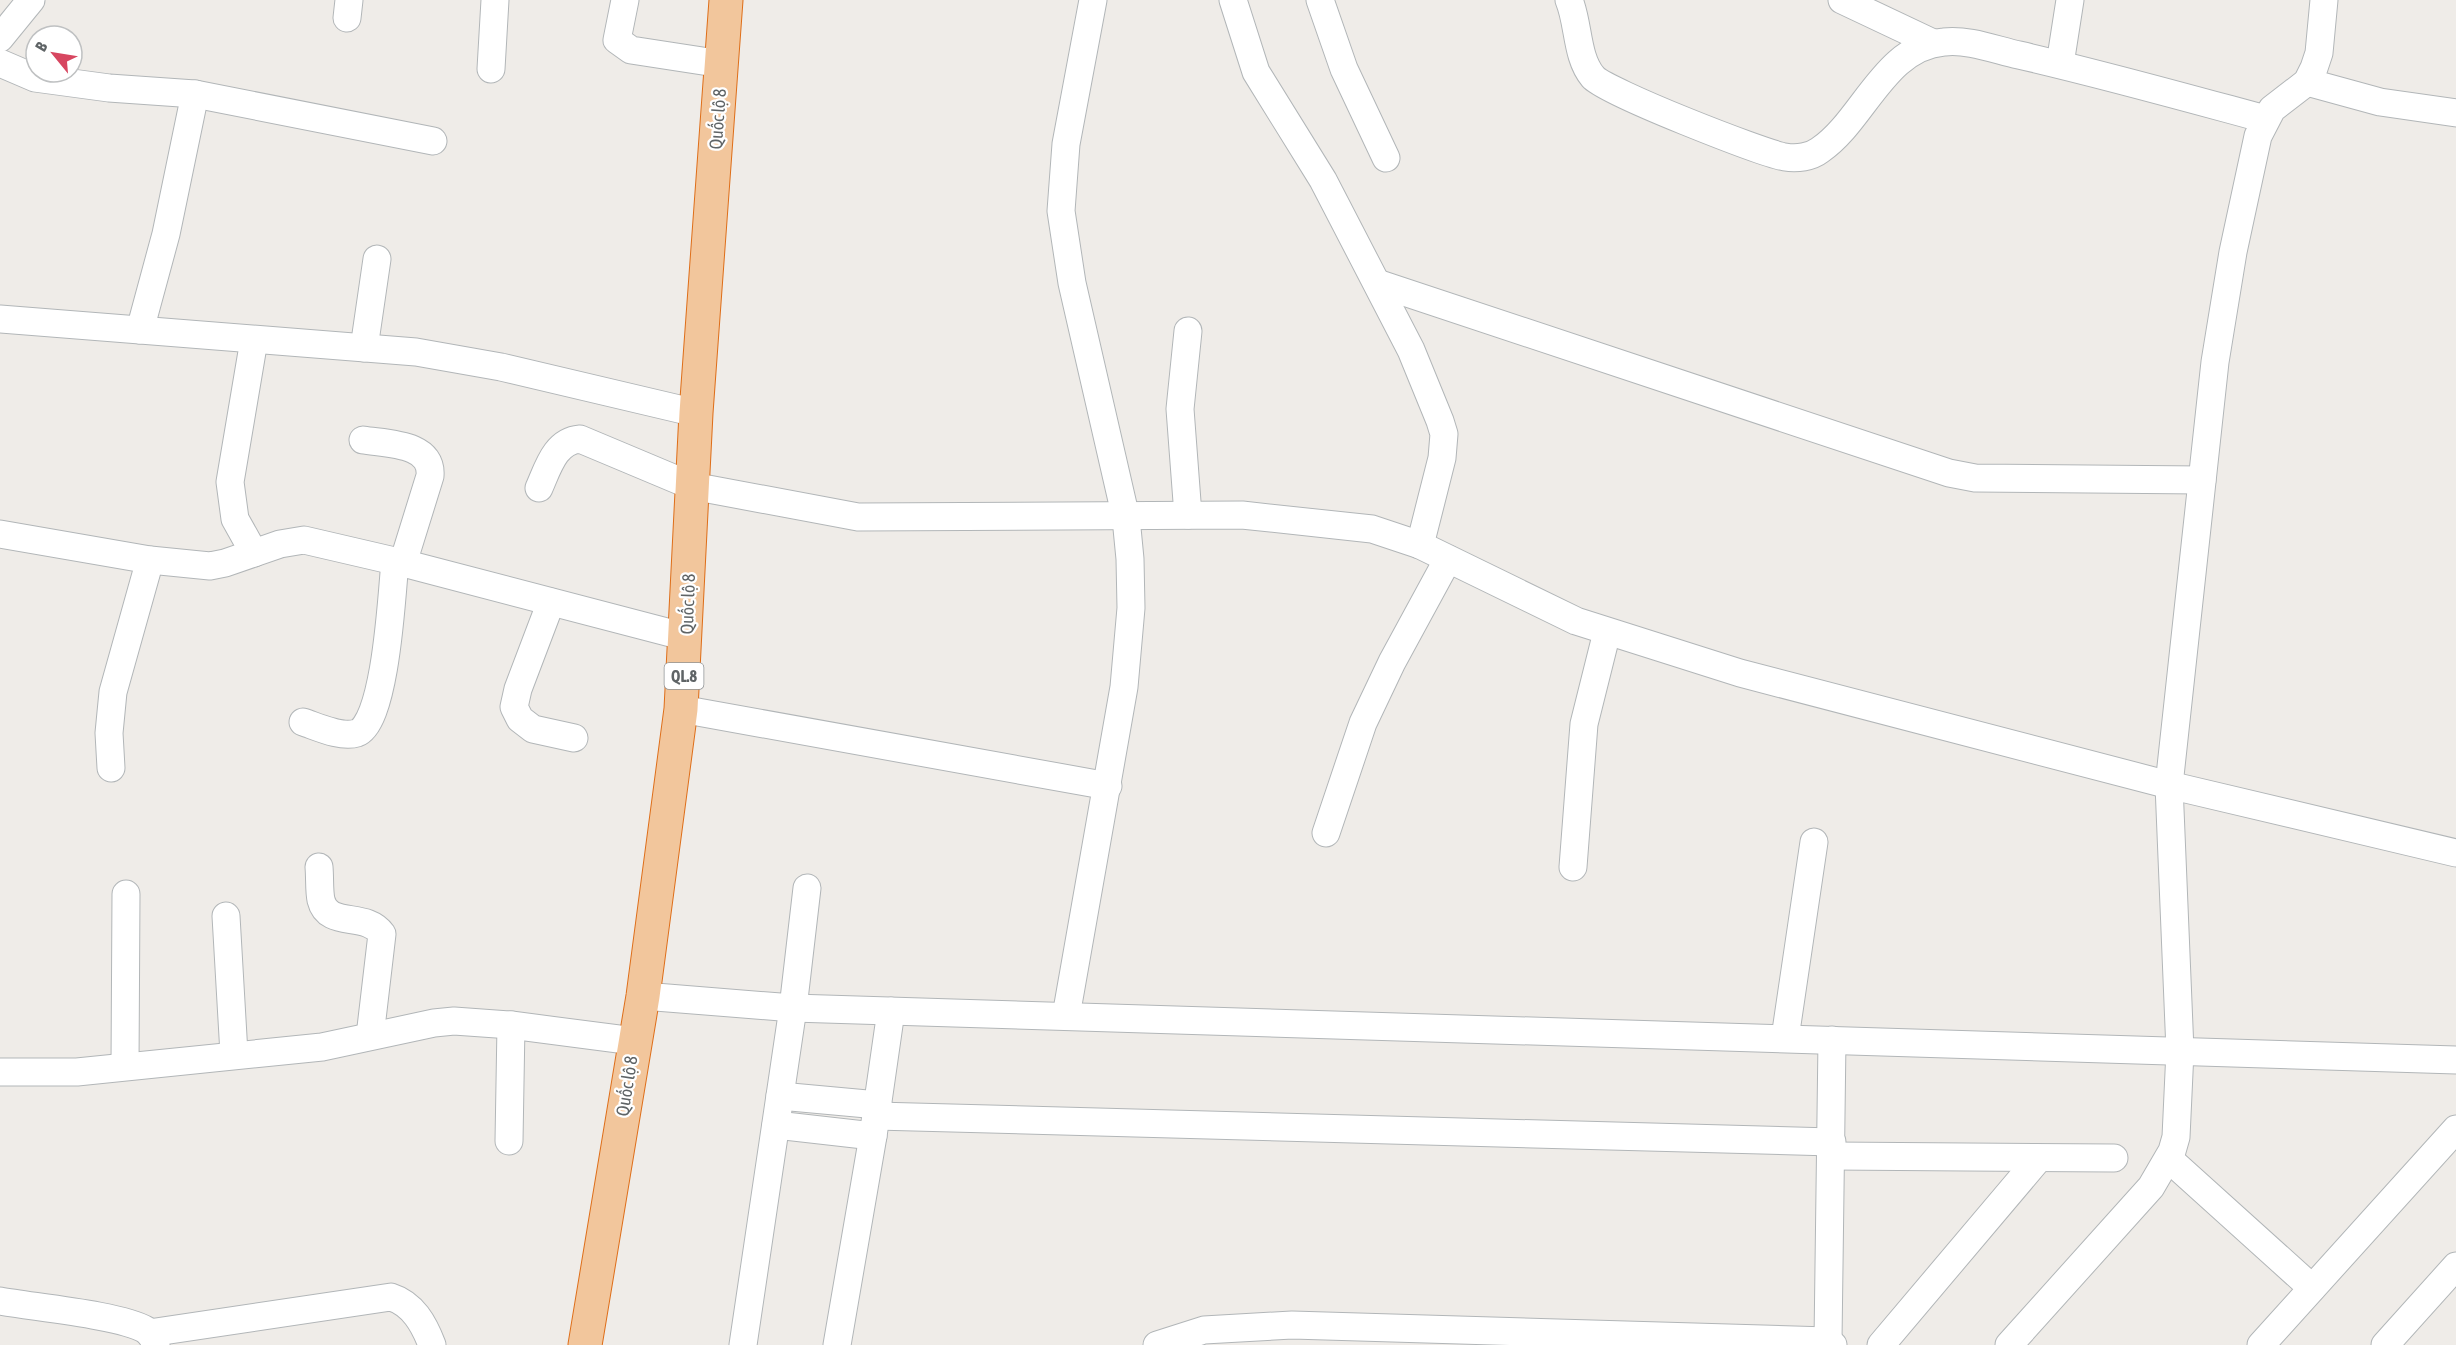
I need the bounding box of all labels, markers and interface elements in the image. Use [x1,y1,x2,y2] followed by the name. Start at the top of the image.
[24,24,84,84] north arrow
[31,38,51,54] text: B
[704,88,730,150] street label: Quốc lộ 8
[675,573,699,635] street label: Quốc lộ 8
[664,663,704,689] road number: QL.8
[610,1054,642,1118] street label: Quốc lộ 8

